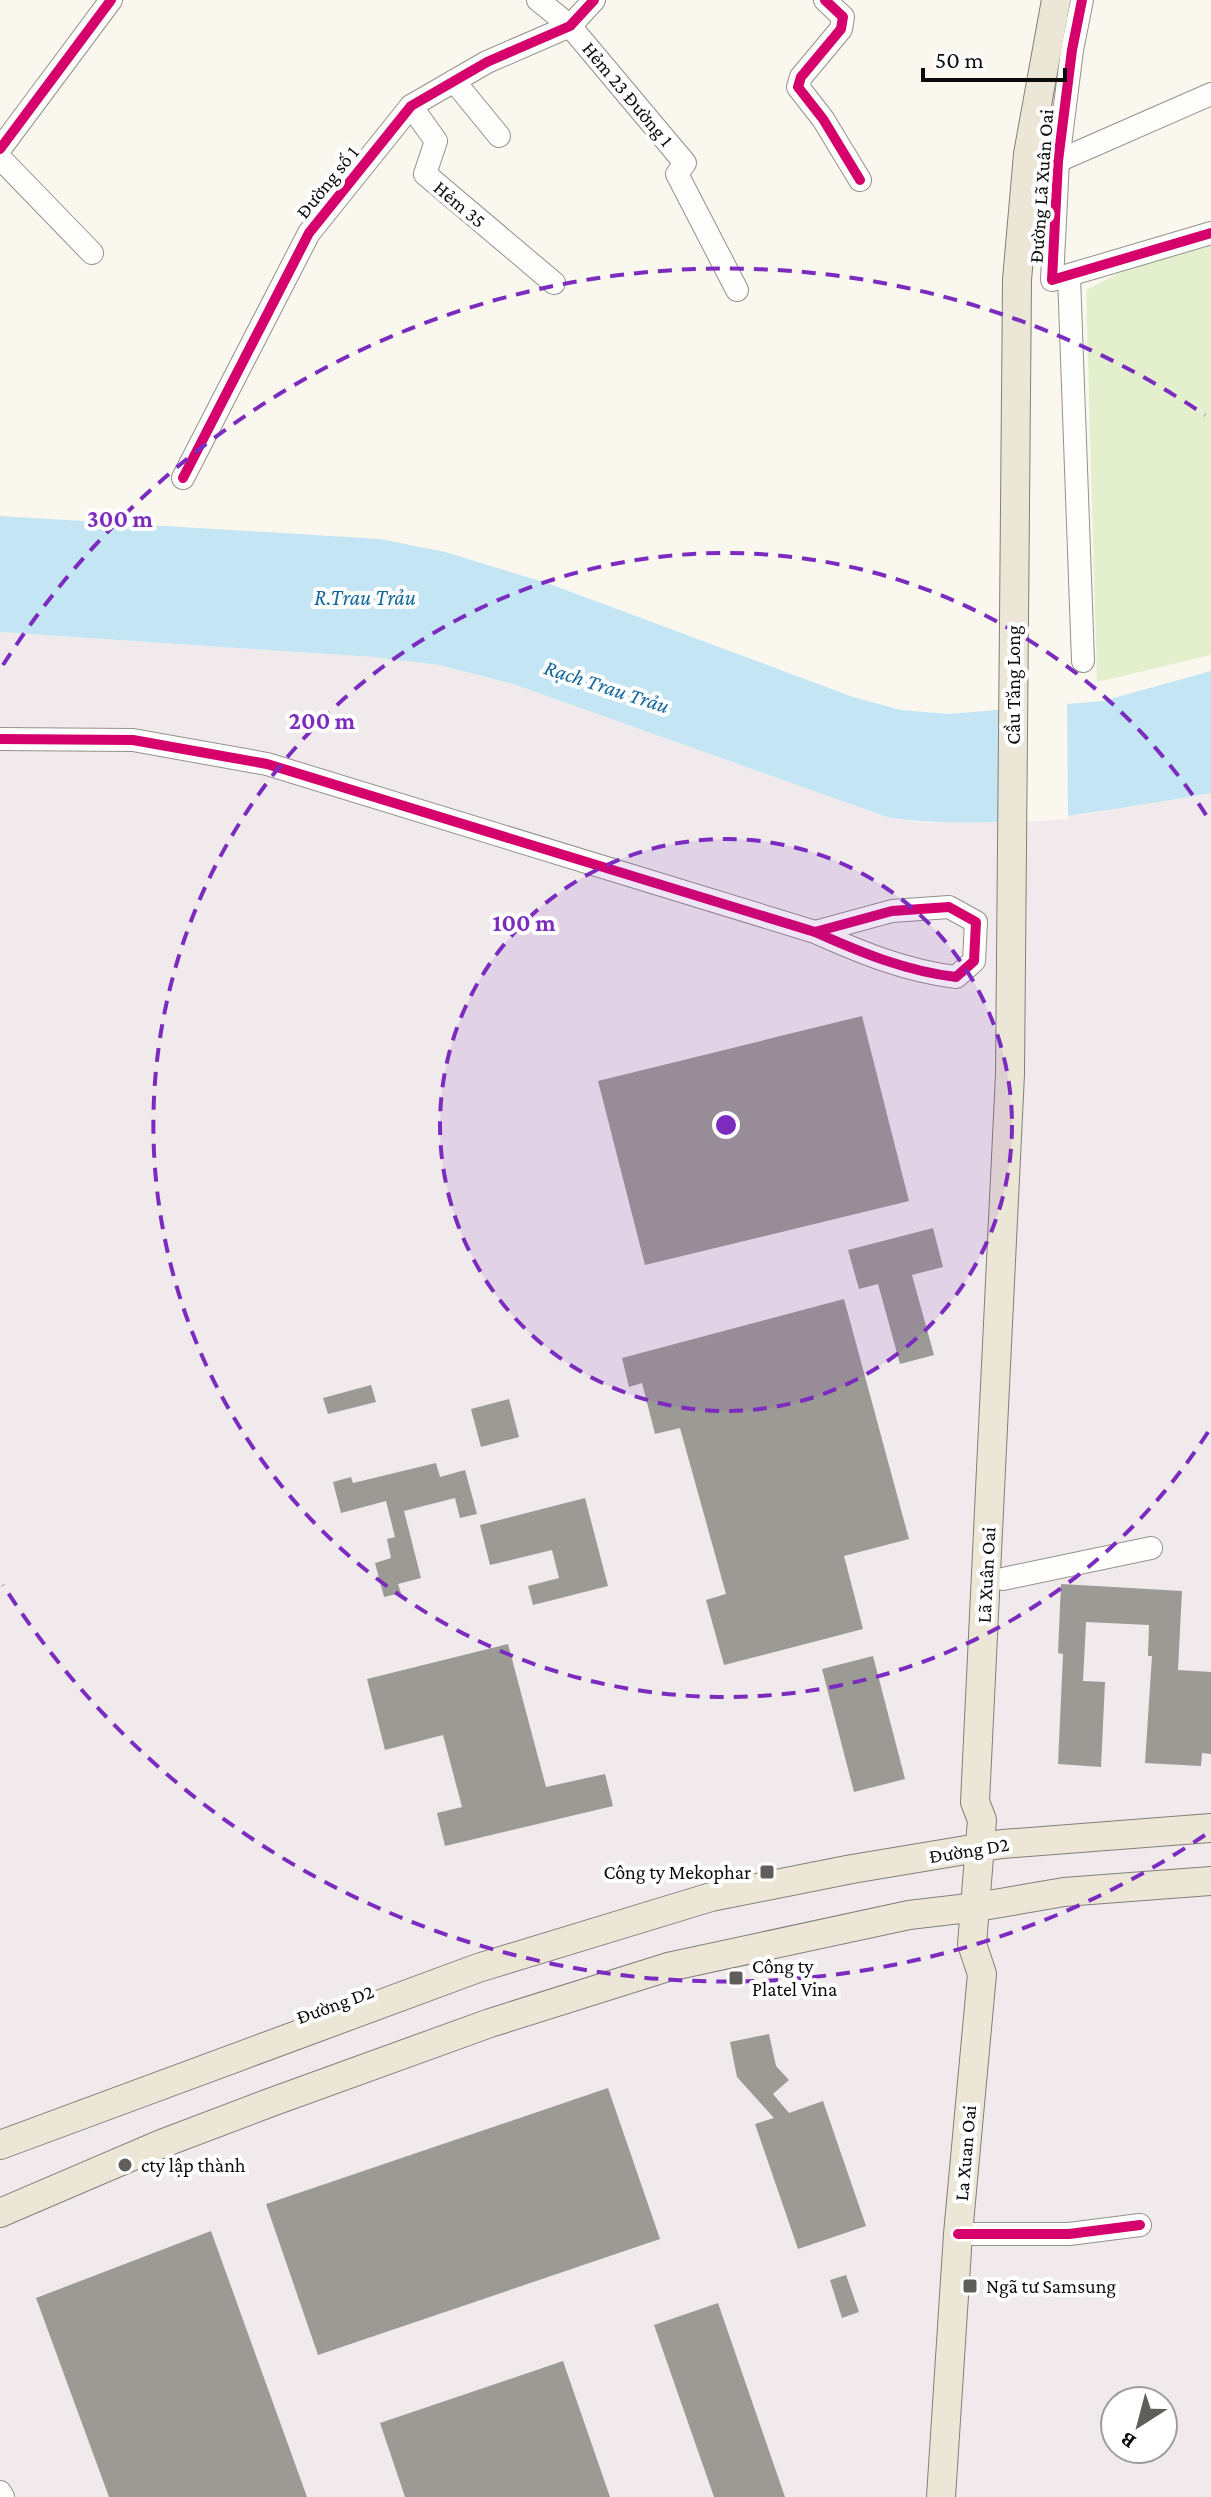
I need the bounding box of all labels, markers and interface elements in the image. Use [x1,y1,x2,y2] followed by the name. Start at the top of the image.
[923,32,1065,82] scale bar
[577,37,678,151] street label: Hẻm 23 Đường 1
[935,46,984,73] text: 50 m
[1025,108,1058,264] street label: Đường Lã Xuân Oai
[291,142,363,223] street label: Đường số 1
[430,176,490,232] street label: Hẻm 35
[87,505,154,532] text: 300 m
[314,585,416,610] water label: R.Trau Trảu
[1002,625,1025,745] street label: Cầu Tăng Long
[541,655,672,718] water label: Rạch Trau Trảu
[289,707,356,734] text: 200 m
[492,909,556,936] text: 100 m
[712,1111,740,1139] centre of rings
[972,1526,1000,1624] street label: Lã Xuân Oai
[927,1833,1011,1868] street label: Đường D2
[603,1861,751,1884] place label: Công ty Mekophar
[758,1863,776,1881] marker: Công ty Mekophar
[752,1955,837,2000] place label: Công ty Platel Vina
[727,1969,745,1987] marker: Công ty Platel Vina
[293,1980,377,2029] street label: Đường D2
[950,2104,980,2202] street label: La Xuan Oai
[141,2154,246,2177] place label: cty lập thành
[116,2156,134,2174] marker: cty lập thành
[986,2275,1116,2298] place label: Ngã tư Samsung
[961,2277,979,2295] marker: Ngã tư Samsung
[1099,2385,1179,2465] north arrow
[1115,2427,1140,2455] text: B

